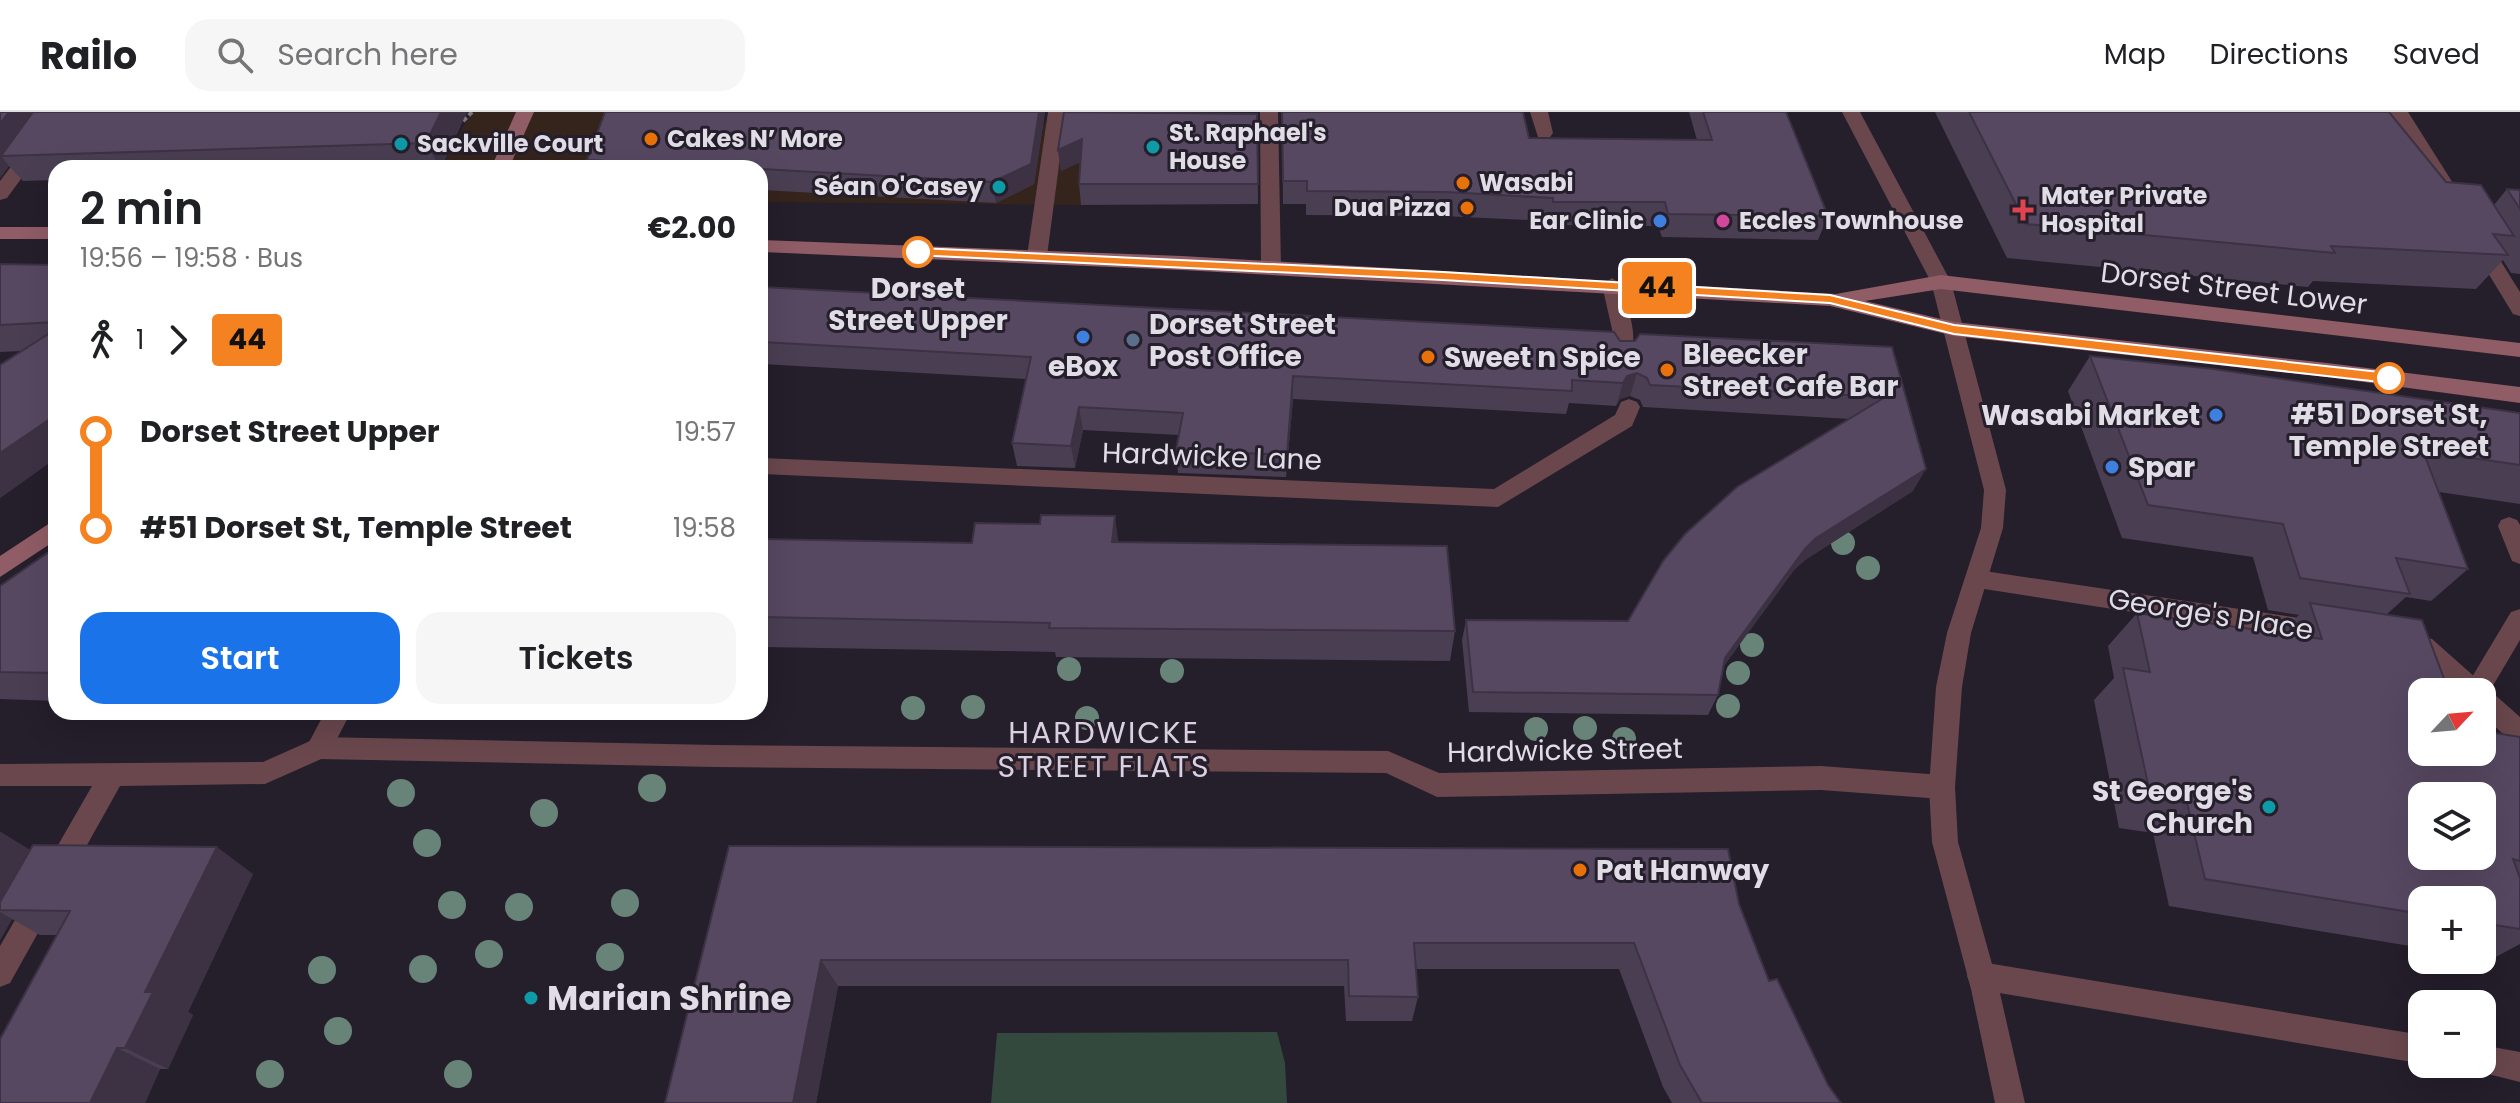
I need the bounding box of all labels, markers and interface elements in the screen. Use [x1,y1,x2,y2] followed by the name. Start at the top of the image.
[185,19,745,91] search box
[40,29,137,82] text: Railo
[213,33,257,77] icon: search
[277,33,458,76] text: Search here
[2104,35,2166,74] text: Map
[2210,35,2349,74] text: Directions
[2393,35,2480,74] text: Saved
[1169,116,1327,177] place label: St. Raphael's House
[667,122,843,155] place label: Cakes N’ More
[417,127,603,160] place label: Sackville Court
[642,130,660,148] marker: Cakes N’ More
[392,135,410,153] marker: Sackville Court
[1144,138,1162,156] marker: St. Raphael's House
[1479,166,1574,199] place label: Wasabi
[814,170,984,203] place label: Séan O'Casey
[1454,174,1472,192] marker: Wasabi
[80,178,203,239] text: 2 min
[990,178,1008,196] marker: Séan O'Casey
[2041,179,2208,240] place label: Mater Private Hospital
[1334,191,1451,224] place label: Dua Pizza
[1458,199,1476,217] marker: Dua Pizza
[2012,199,2034,221] marker: Mater Private Hospital
[1529,204,1644,237] place label: Ear Clinic
[1739,204,1964,237] place label: Eccles Townhouse
[647,206,736,249] text: €2.00
[1651,212,1669,230] marker: Ear Clinic
[1714,212,1732,230] marker: Eccles Townhouse
[903,237,933,267] marker: Dorset Street Upper
[80,240,303,276] text: 19:56 – 19:58 · Bus
[2099,253,2369,324] street label: Dorset Street Lower
[1621,262,1693,314] line badge: 44
[1638,268,1676,307] text: 44
[828,269,1008,340] place label: Dorset Street Upper
[1149,305,1336,376] place label: Dorset Street Post Office
[80,318,124,362] icon: walk
[156,318,200,362] icon: forward
[228,320,266,359] text: 44
[136,322,144,358] text: 1
[1074,328,1092,346] marker: eBox
[1124,331,1142,349] marker: Dorset Street Post Office
[1683,335,1898,406] place label: Bleecker Street Cafe Bar
[1444,338,1641,377] place label: Sweet n Spice
[1048,347,1119,386] place label: eBox
[1419,348,1437,366] marker: Sweet n Spice
[1658,361,1676,379] marker: Bleecker Street Cafe Bar
[2374,363,2404,393] marker: #51 Dorset St, Temple Street
[2289,395,2489,466] place label: #51 Dorset St, Temple Street
[1981,396,2200,435] place label: Wasabi Market
[2207,406,2225,424] marker: Wasabi Market
[140,410,440,453] text: Dorset Street Upper
[675,414,736,450] text: 19:57
[1101,433,1323,480] street label: Hardwicke Lane
[2128,448,2195,487] place label: Spar
[2103,458,2121,476] marker: Spar
[140,506,572,549] text: #51 Dorset St, Temple Street
[673,510,736,546] text: 19:58
[2106,579,2316,650] street label: George's Place
[80,612,400,704] button: Start
[416,612,736,704] button: Tickets
[2408,678,2496,766] north arrow
[2408,678,2496,1078] map controls
[997,711,1211,788] district label: HARDWICKE STREET FLATS
[1447,729,1683,772] street label: Hardwicke Street
[2092,772,2253,843] place label: St George's Church
[2408,782,2496,870] button: layers
[2260,798,2278,816] marker: St George's Church
[1596,851,1769,890] place label: Pat Hanway
[1571,861,1589,879] marker: Pat Hanway
[2408,886,2496,974] button: +
[547,974,791,1022] place label: Marian Shrine
[522,989,540,1007] marker: Marian Shrine
[2408,990,2496,1078] button: −

